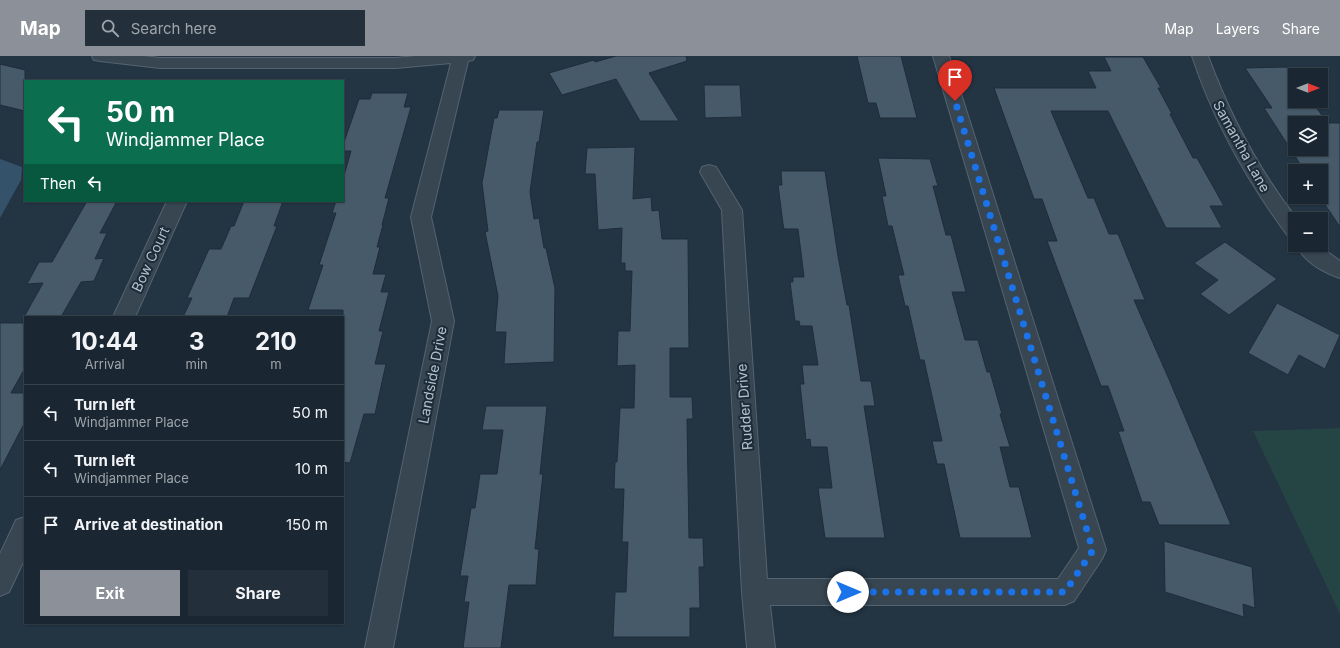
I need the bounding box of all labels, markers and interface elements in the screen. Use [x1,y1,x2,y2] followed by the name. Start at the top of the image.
[85,10,365,46] search box
[20,17,61,40] text: Map
[99,17,121,39] icon: search
[131,19,216,38] text: Search here
[1165,20,1194,37] text: Map
[1216,20,1260,37] text: Layers
[1282,20,1320,37] text: Share
[938,60,972,101] pin
[944,66,966,88] icon: arrive
[1288,68,1328,108] north arrow
[1288,68,1328,252] map controls
[106,95,175,129] text: 50 m
[40,96,92,148] icon: left
[1210,97,1274,195] street label: Samantha Lane
[1288,116,1328,156] button: layers
[106,129,265,150] text: Windjammer Place
[1288,164,1328,204] button: +
[84,172,106,194] icon: left
[40,174,76,193] text: Then
[1288,212,1328,252] button: −
[128,223,173,294] street label: Bow Court
[414,325,450,425] street label: Landside Drive
[71,327,138,356] text: 10:44
[189,327,204,356] text: 3
[255,327,297,356] text: 210
[85,356,125,372] text: Arrival
[186,356,208,372] text: min
[270,356,282,372] text: m
[733,363,755,451] street label: Rudder Drive
[74,395,135,414] text: Turn left
[40,402,62,424] icon: left
[292,403,328,422] text: 50 m
[74,414,189,430] text: Windjammer Place
[74,451,135,470] text: Turn left
[40,458,62,480] icon: left
[295,459,328,478] text: 10 m
[74,470,189,486] text: Windjammer Place
[40,514,62,536] icon: arrive
[74,515,223,534] text: Arrive at destination
[286,515,328,534] text: 150 m
[40,570,180,616] button: Exit
[188,570,328,616] button: Share
[827,571,869,613] position arrow

